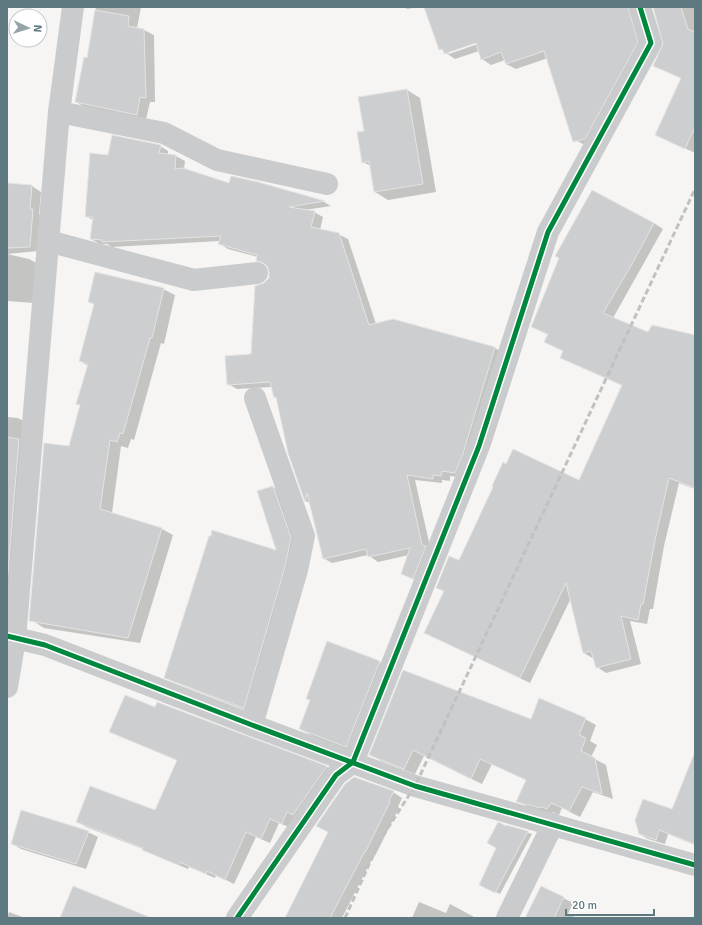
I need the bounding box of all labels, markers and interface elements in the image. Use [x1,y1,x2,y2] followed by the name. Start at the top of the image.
[8,8,48,48] north arrow
[31,24,44,33] text: N
[566,891,654,917] scale bar
[572,898,597,913] text: 20 m

